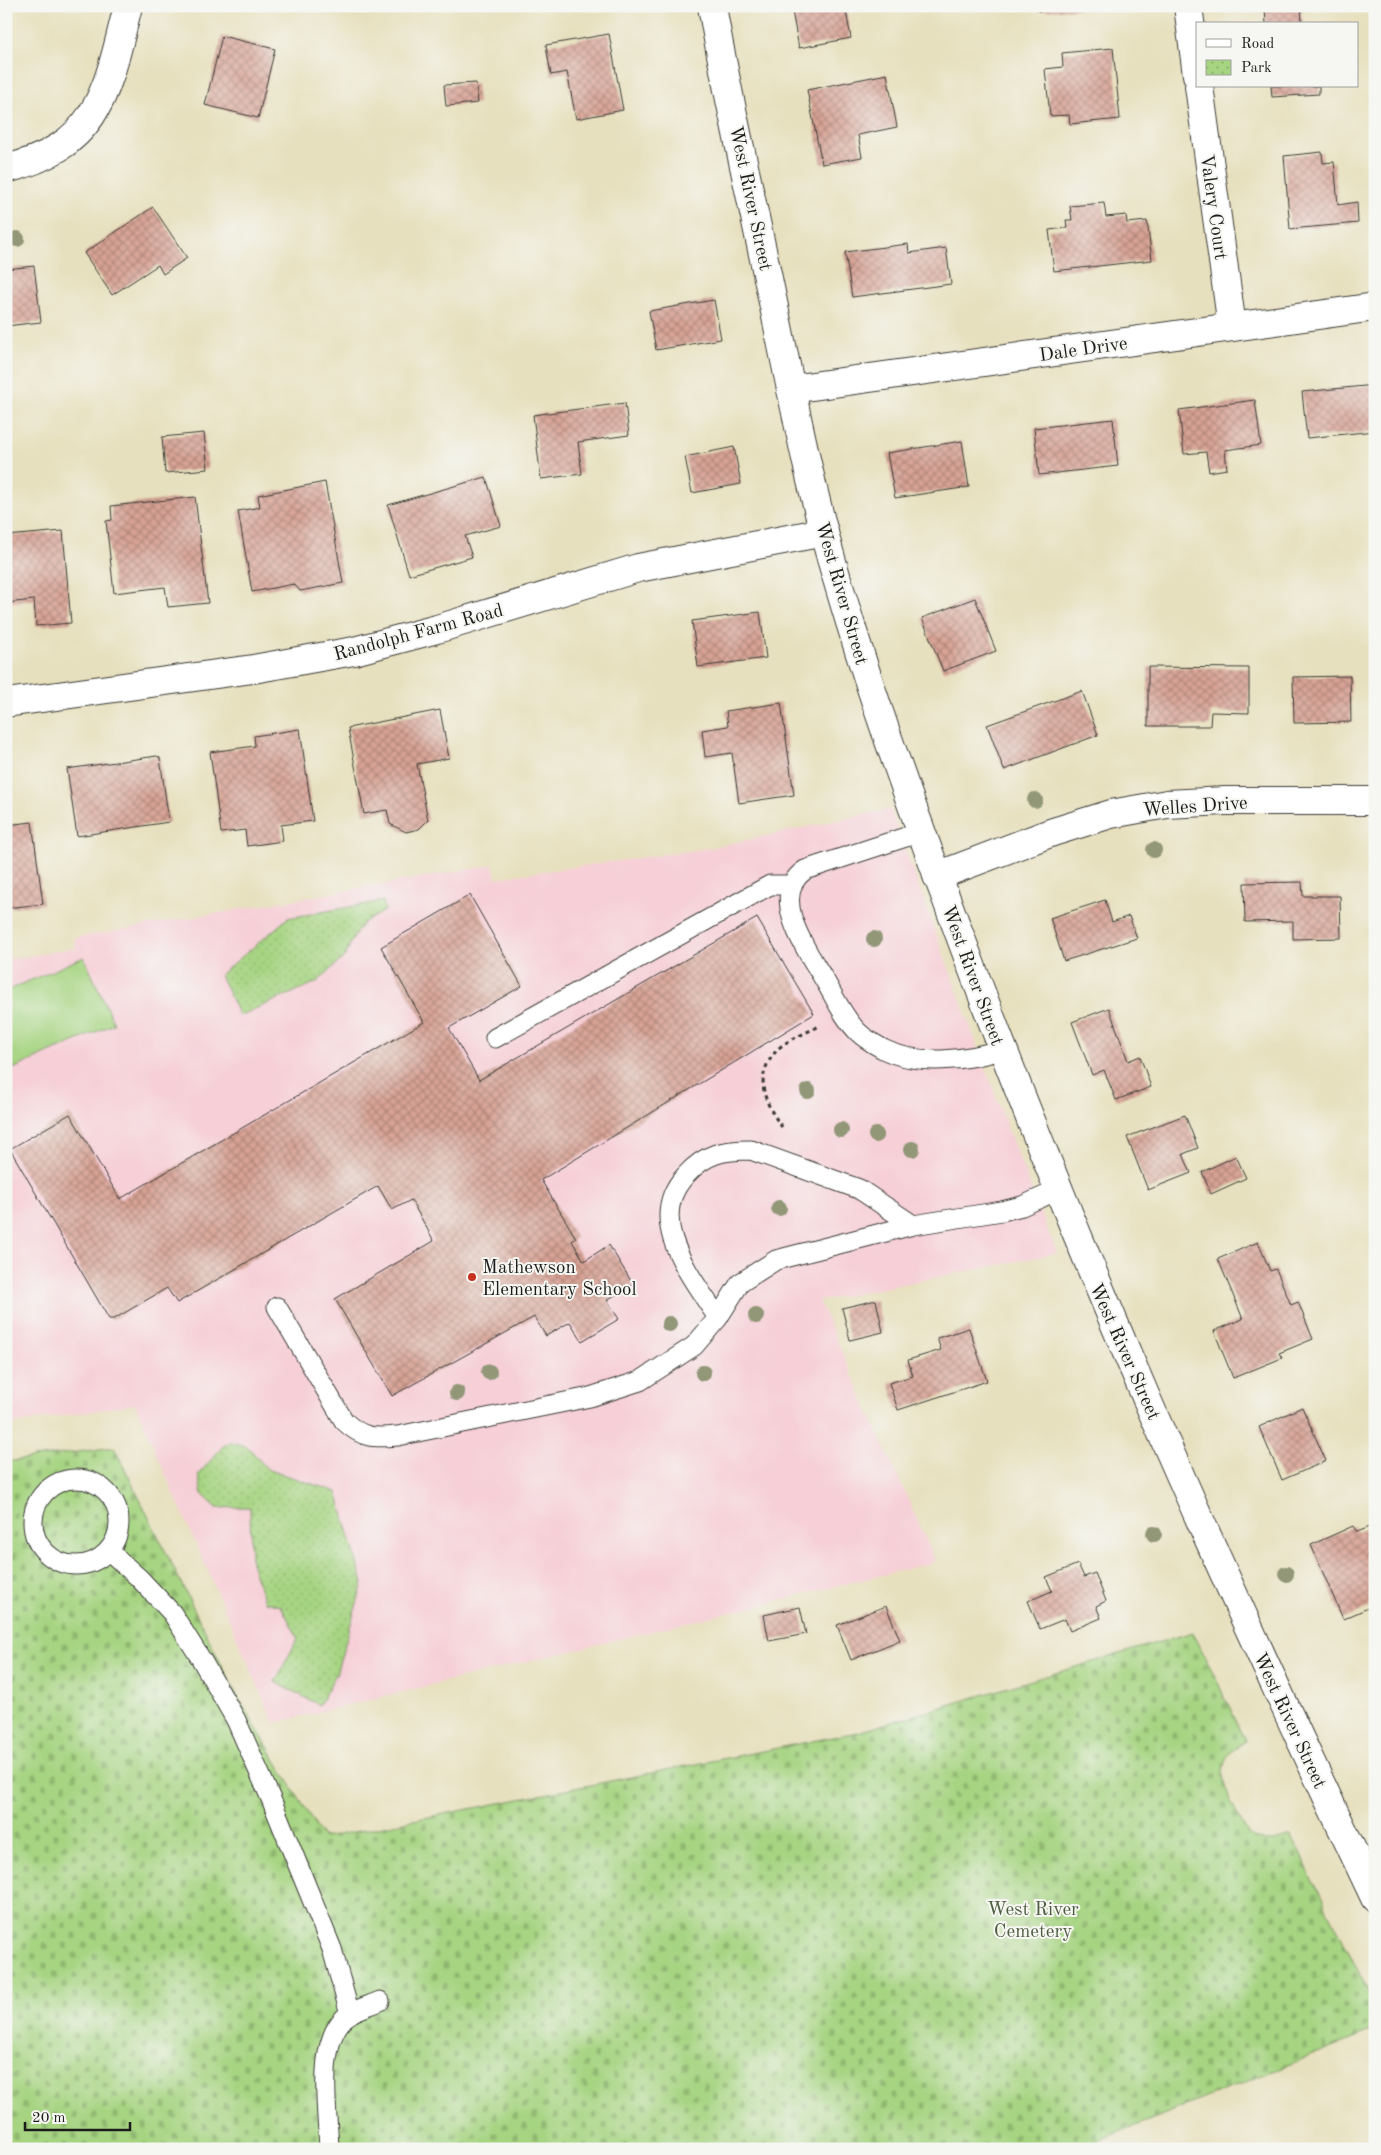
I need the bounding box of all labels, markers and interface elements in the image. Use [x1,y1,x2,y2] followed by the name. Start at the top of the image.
[1196,22,1358,88] legend
[1241,37,1275,52] text: Road
[1241,61,1272,76] text: Park
[725,124,774,273] street label: West River Street
[1196,153,1229,261] street label: Valery Court
[1038,335,1129,366] street label: Dale Drive
[811,520,870,667] street label: West River Street
[332,602,506,665] street label: Randolph Farm Road
[1142,794,1248,821] street label: Welles Drive
[937,903,1006,1048] street label: West River Street
[482,1259,637,1300] place label: Mathewson Elementary School
[466,1271,478,1283] marker: Mathewson Elementary School
[1085,1281,1162,1423] street label: West River Street
[1249,1650,1329,1792] street label: West River Street
[987,1901,1079,1942] park label: West River Cemetery
[25,2100,130,2132] scale bar
[32,2111,66,2126] text: 20 m

